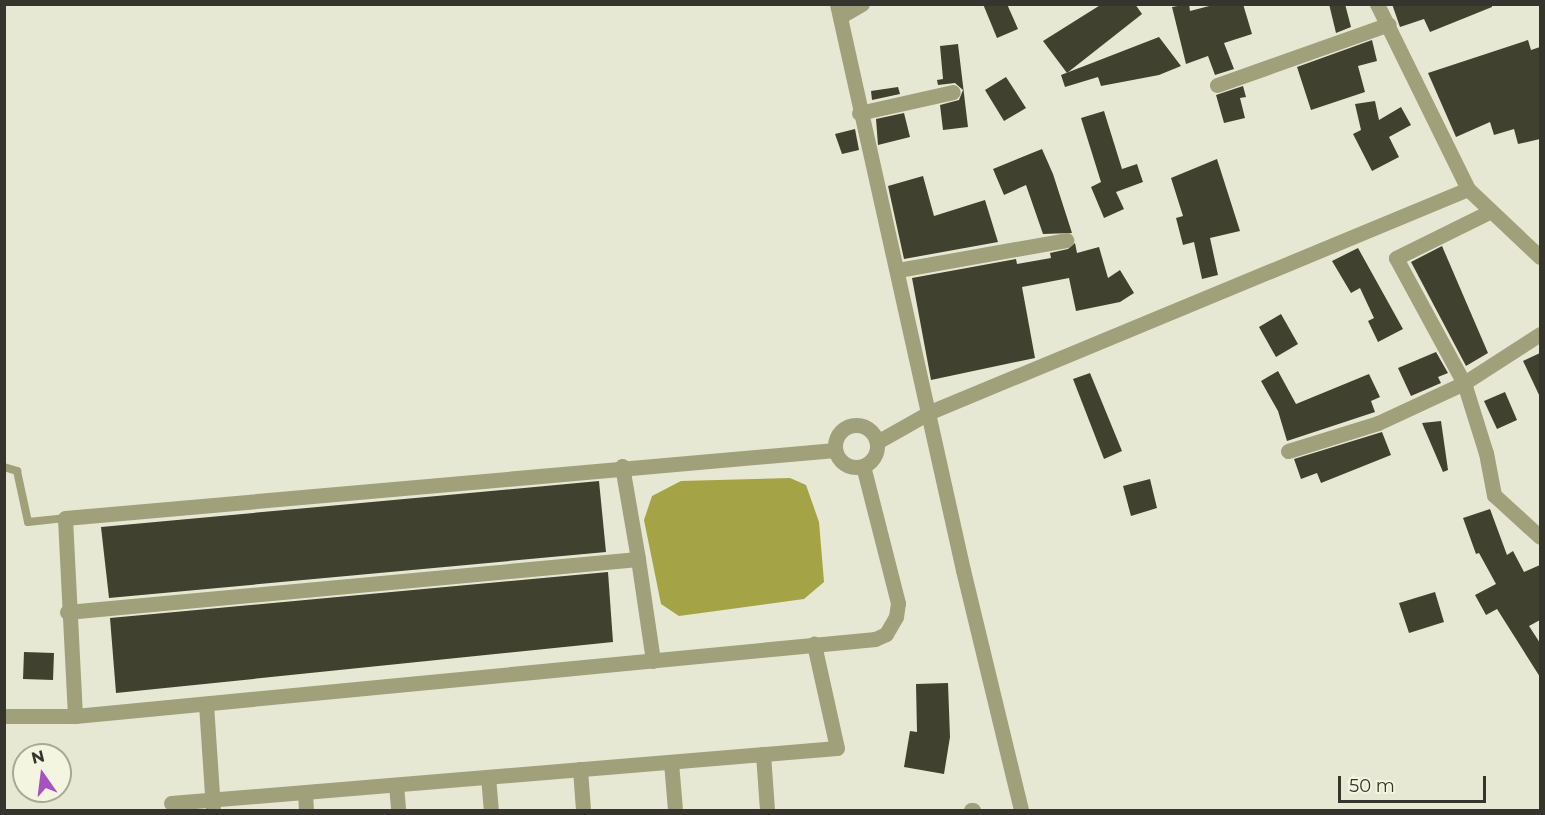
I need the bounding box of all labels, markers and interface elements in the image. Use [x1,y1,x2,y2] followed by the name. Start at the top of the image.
[12,743,72,803] north arrow
[29,746,47,768] text: N
[1341,764,1490,802] scale bar
[1349,775,1395,797] text: 50 m

